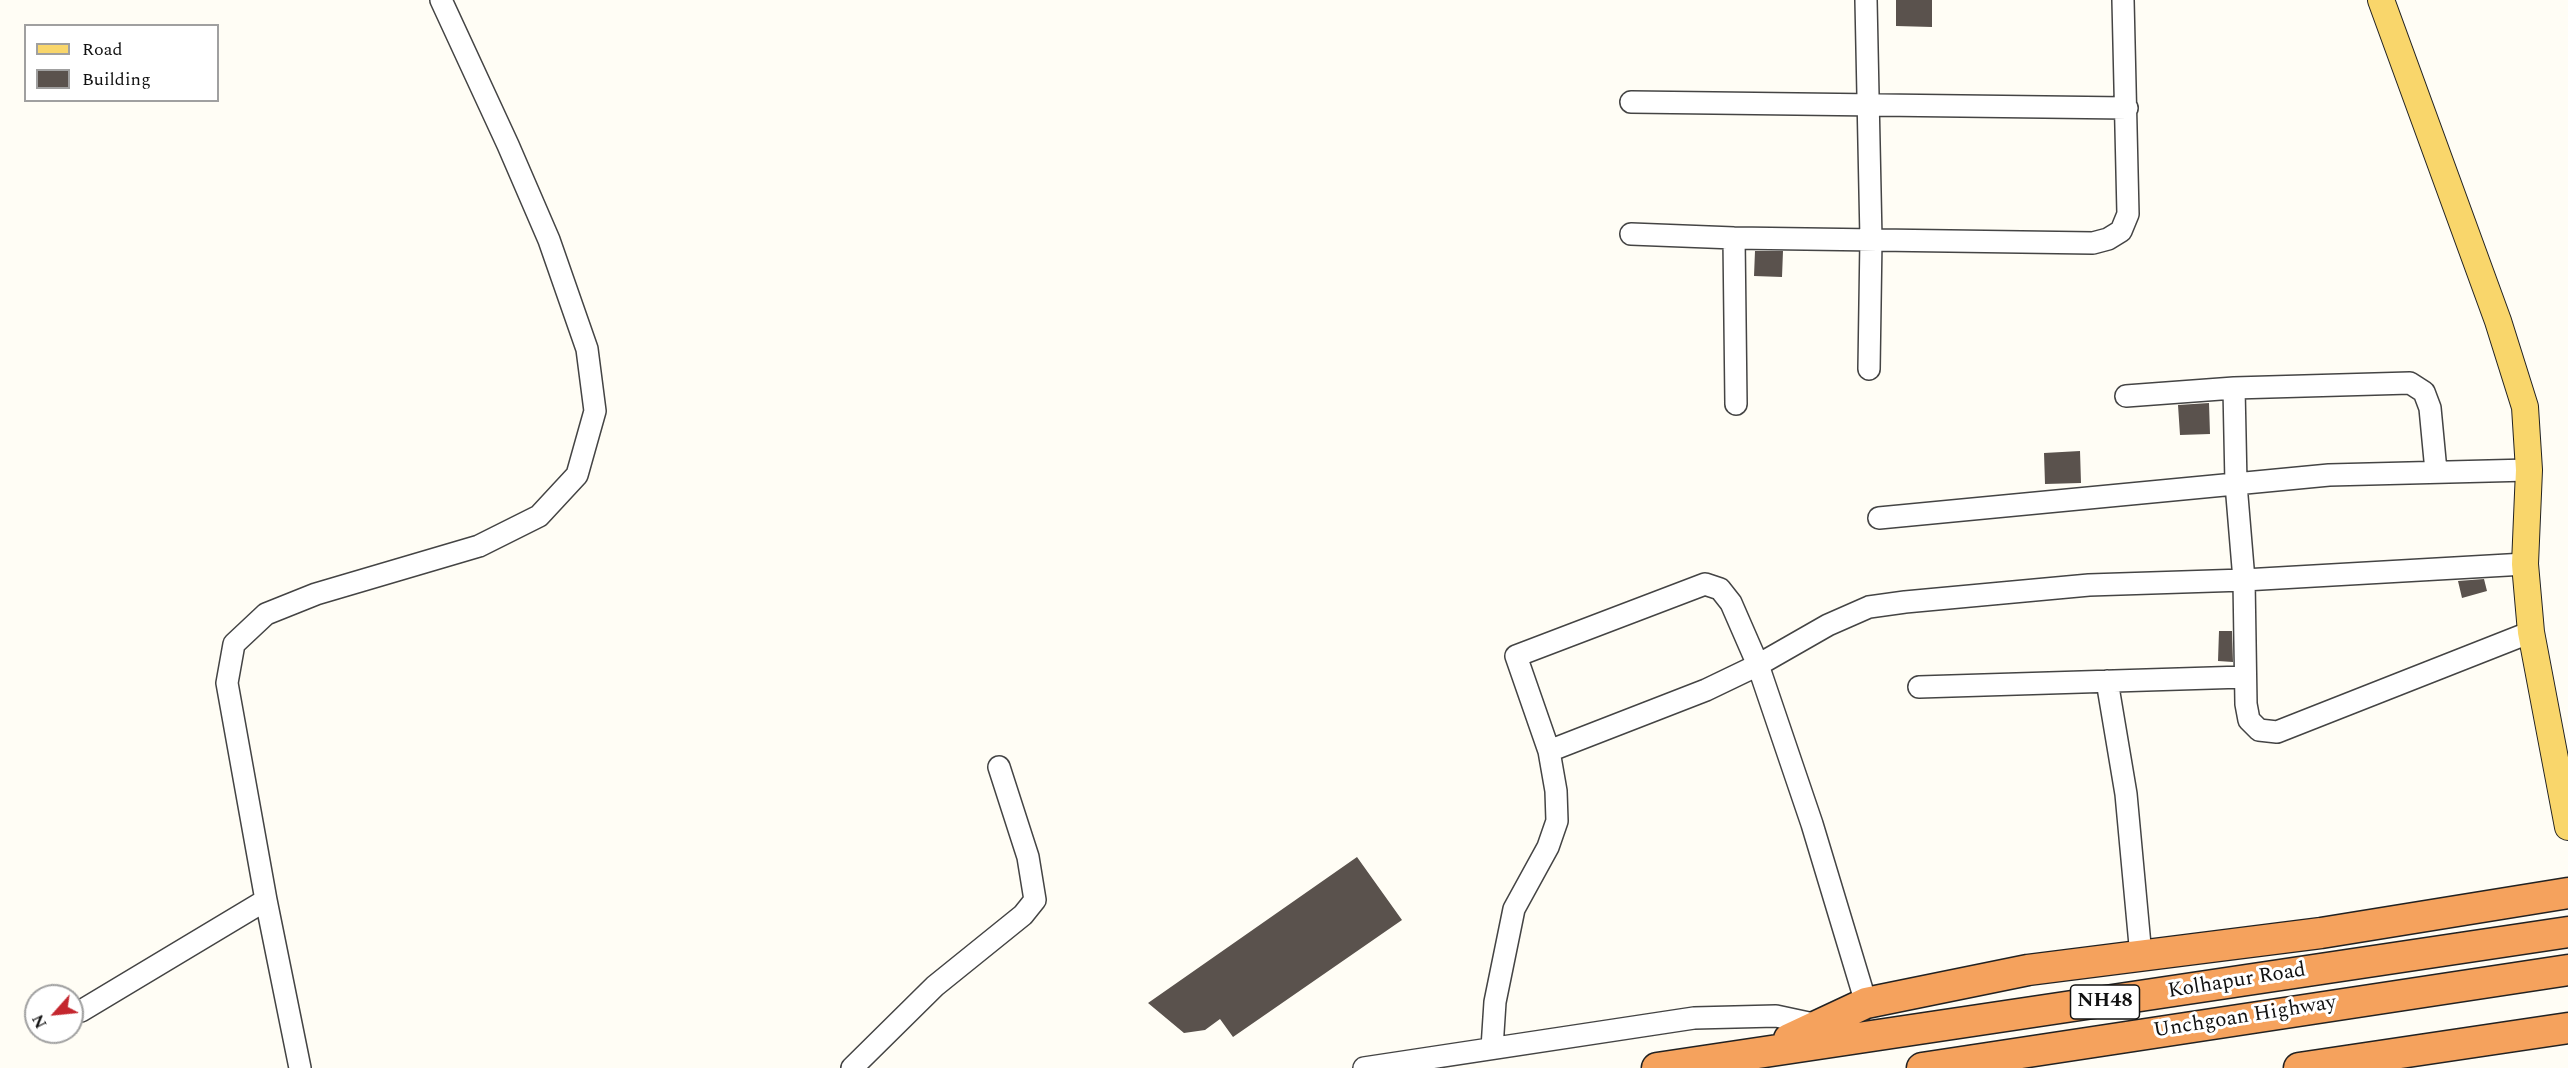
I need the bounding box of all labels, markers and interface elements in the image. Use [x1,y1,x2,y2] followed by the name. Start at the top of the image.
[24,24,219,102] legend
[82,36,123,63] text: Road
[82,66,151,93] text: Building
[2166,959,2308,1005] street label: Kolhapur Road
[24,984,84,1044] north arrow
[2070,985,2140,1019] road number: NH48
[2152,991,2338,1045] street label: Unchgoan Highway
[26,1010,53,1033] text: N

